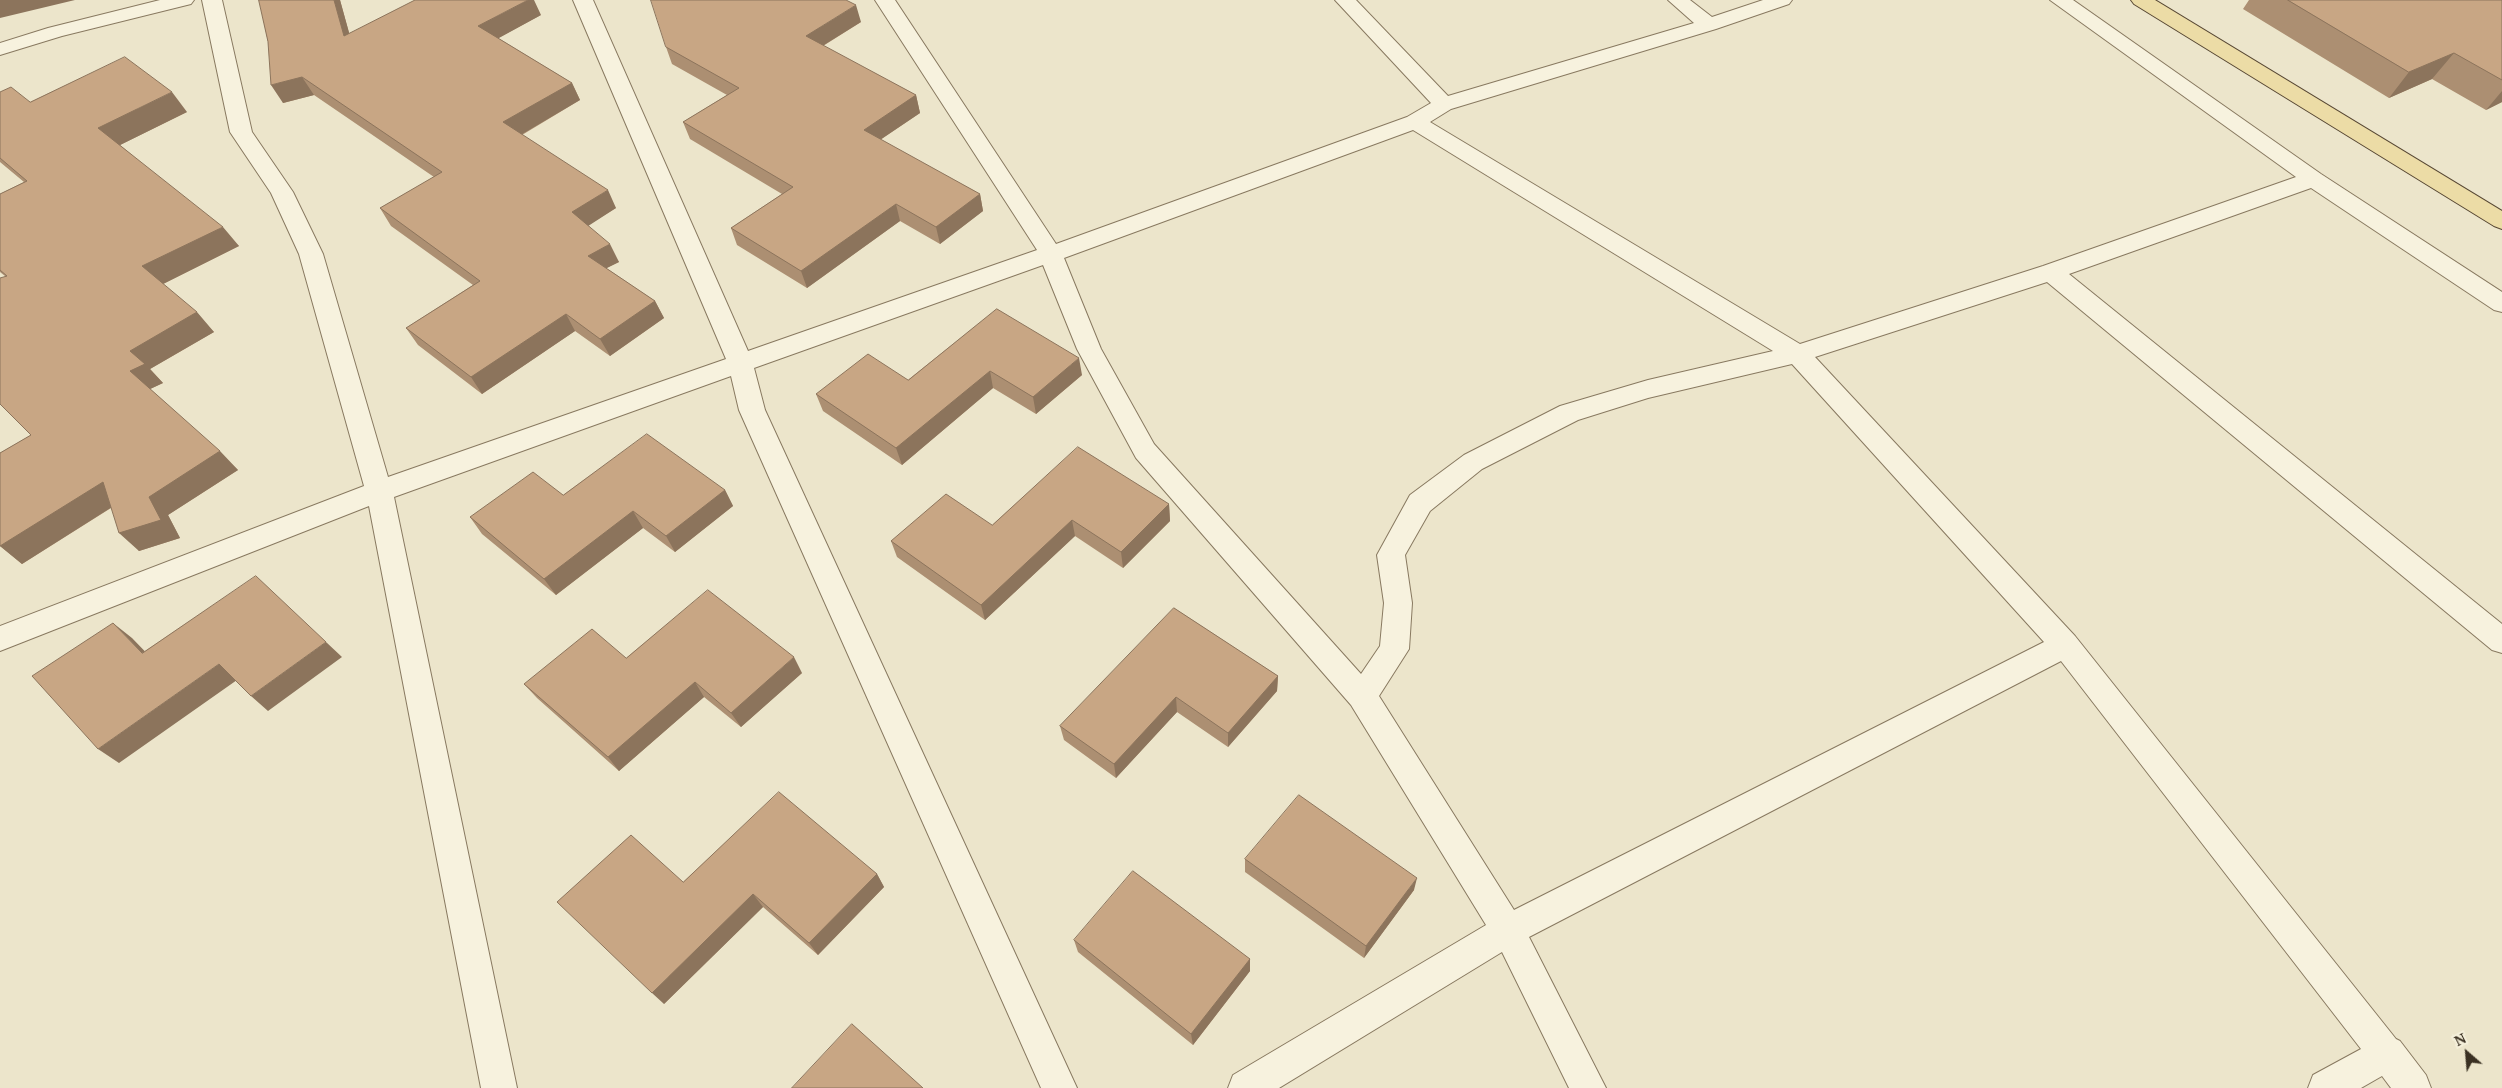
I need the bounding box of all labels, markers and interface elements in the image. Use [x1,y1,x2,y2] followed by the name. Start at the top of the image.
[2442,1028,2492,1078] north arrow
[2451,1028,2469,1050] text: N

